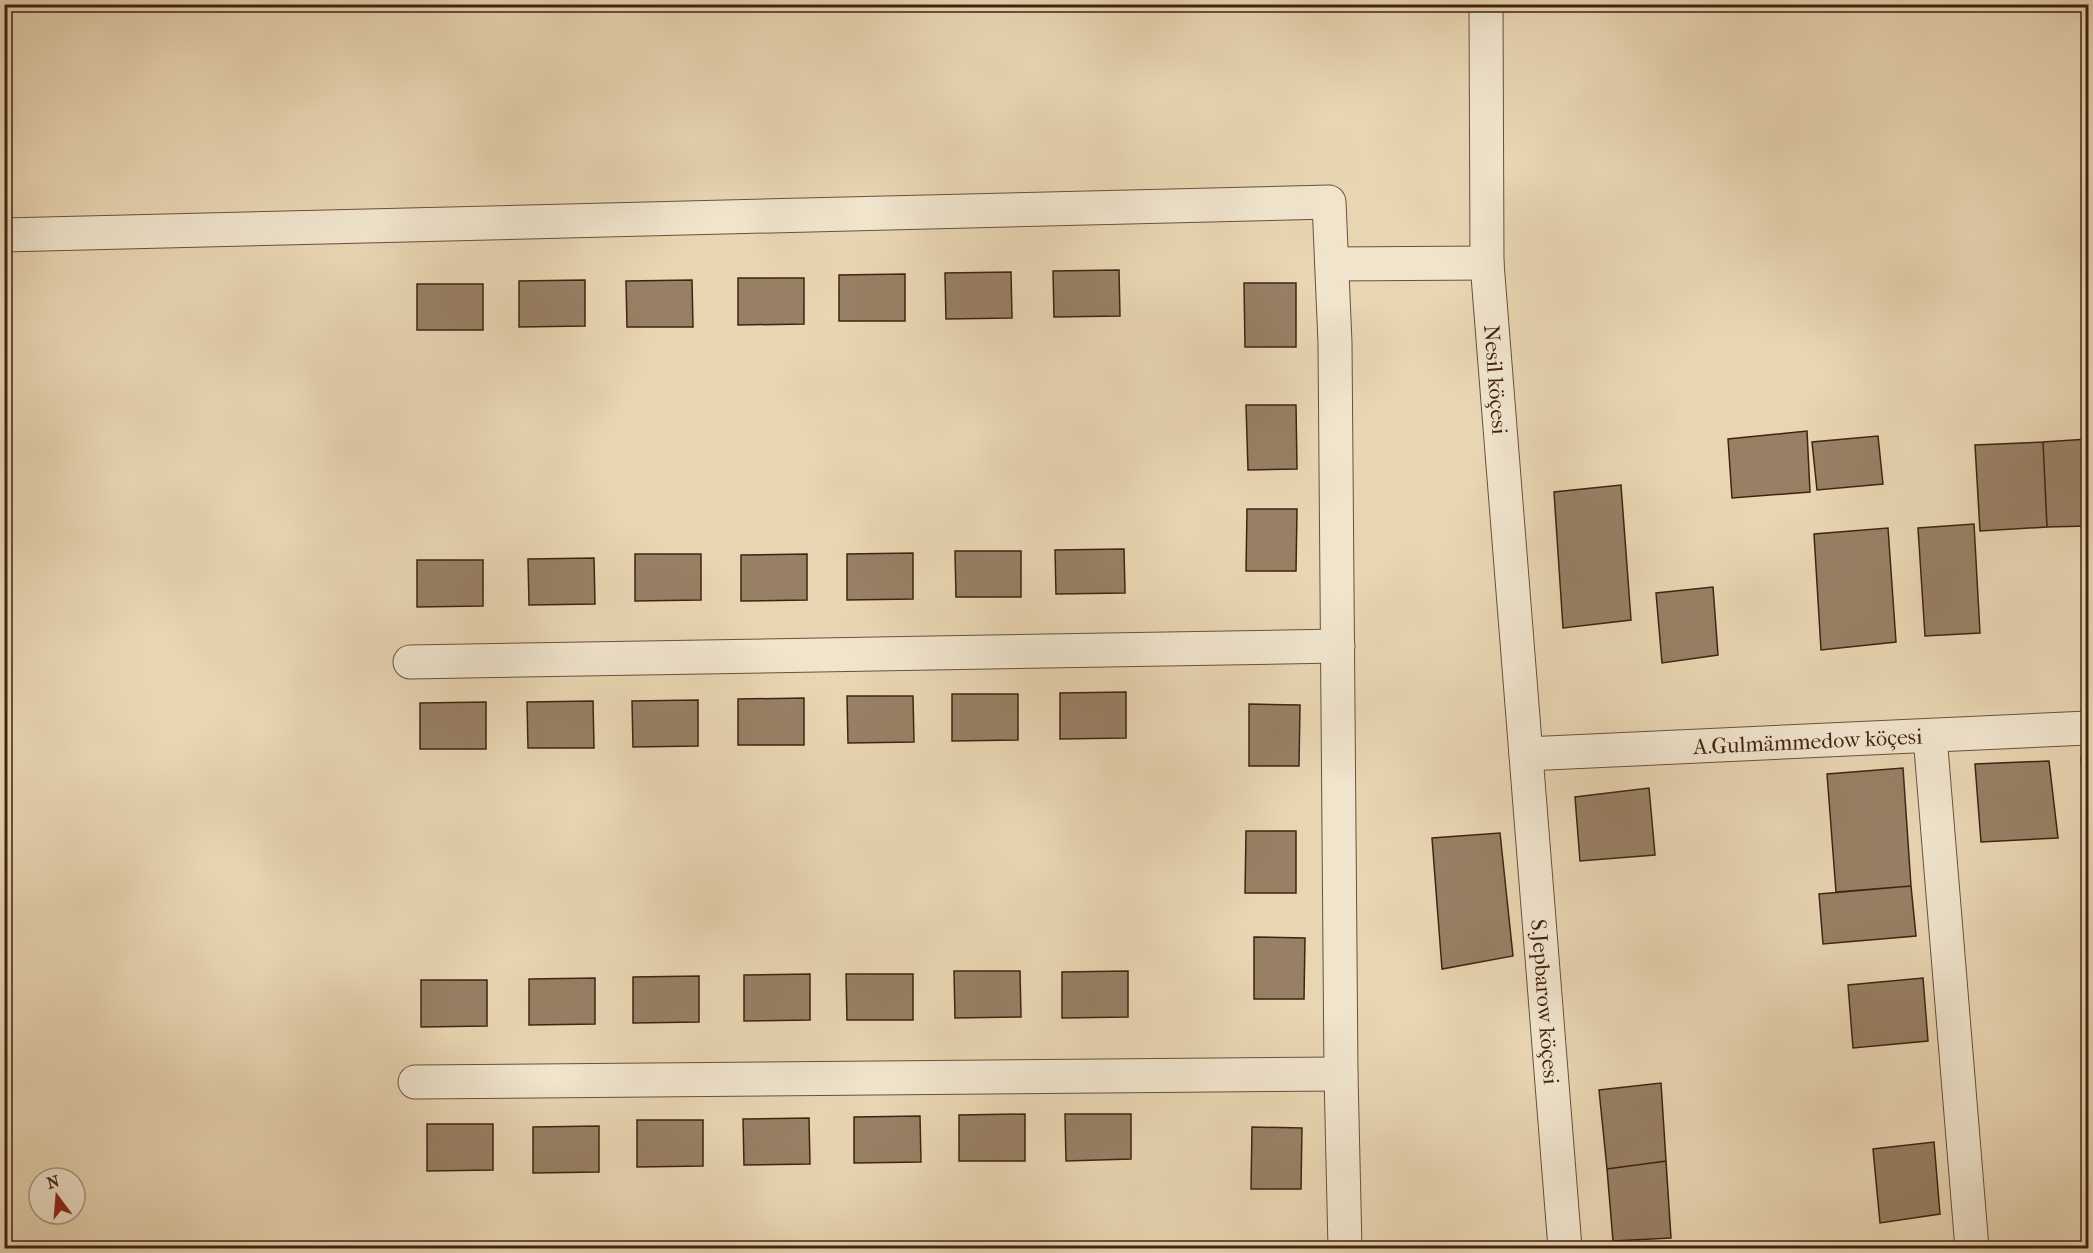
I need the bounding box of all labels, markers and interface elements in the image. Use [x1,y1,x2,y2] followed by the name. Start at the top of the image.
[1478,324,1513,436] street label: Nesil köçesi
[1692,724,1923,760] street label: A.Gulmämmedow köçesi
[1525,918,1564,1086] street label: S.Jepbarow köçesi
[27,1166,87,1226] north arrow
[45,1171,62,1193] text: N

